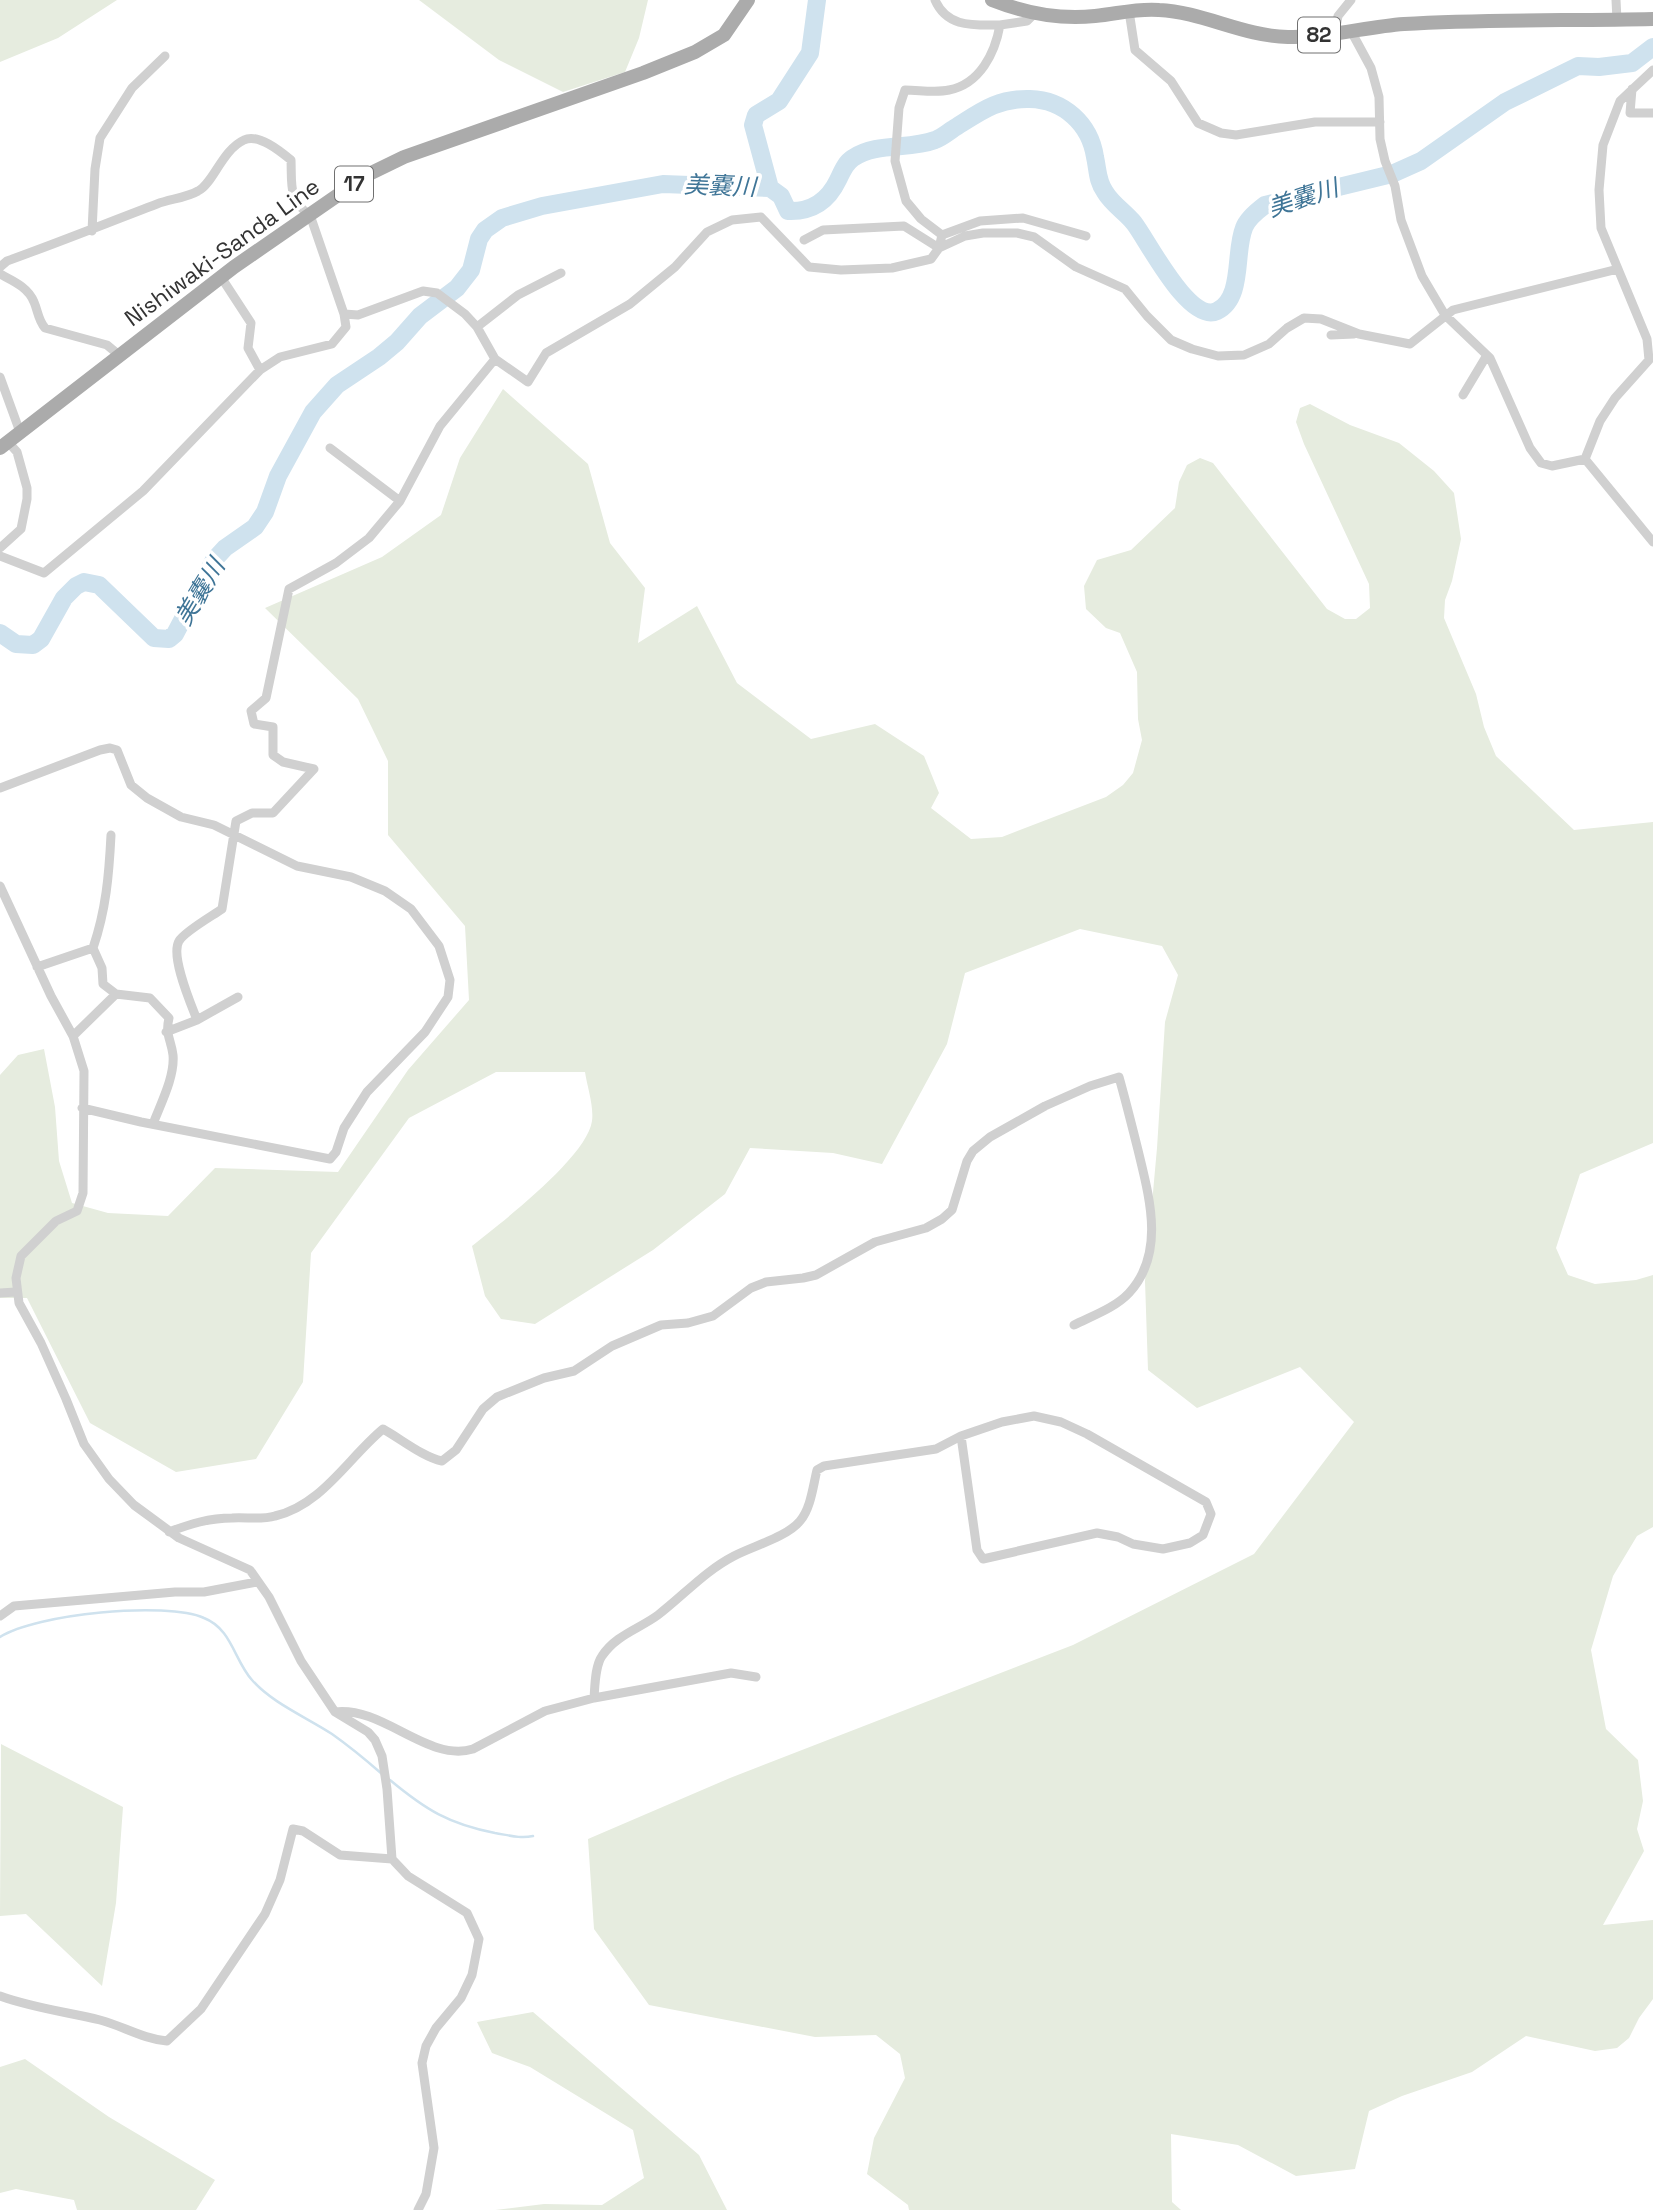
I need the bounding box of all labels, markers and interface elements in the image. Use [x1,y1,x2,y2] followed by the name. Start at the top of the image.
[1298,18,1340,52] road number: 82
[335,166,373,202] road number: 17
[683,169,760,202] water label: 美嚢川
[119,171,325,333] street label: Nishiwaki-Sanda Line
[1264,171,1345,223] water label: 美嚢川
[168,550,233,631] water label: 美嚢川

